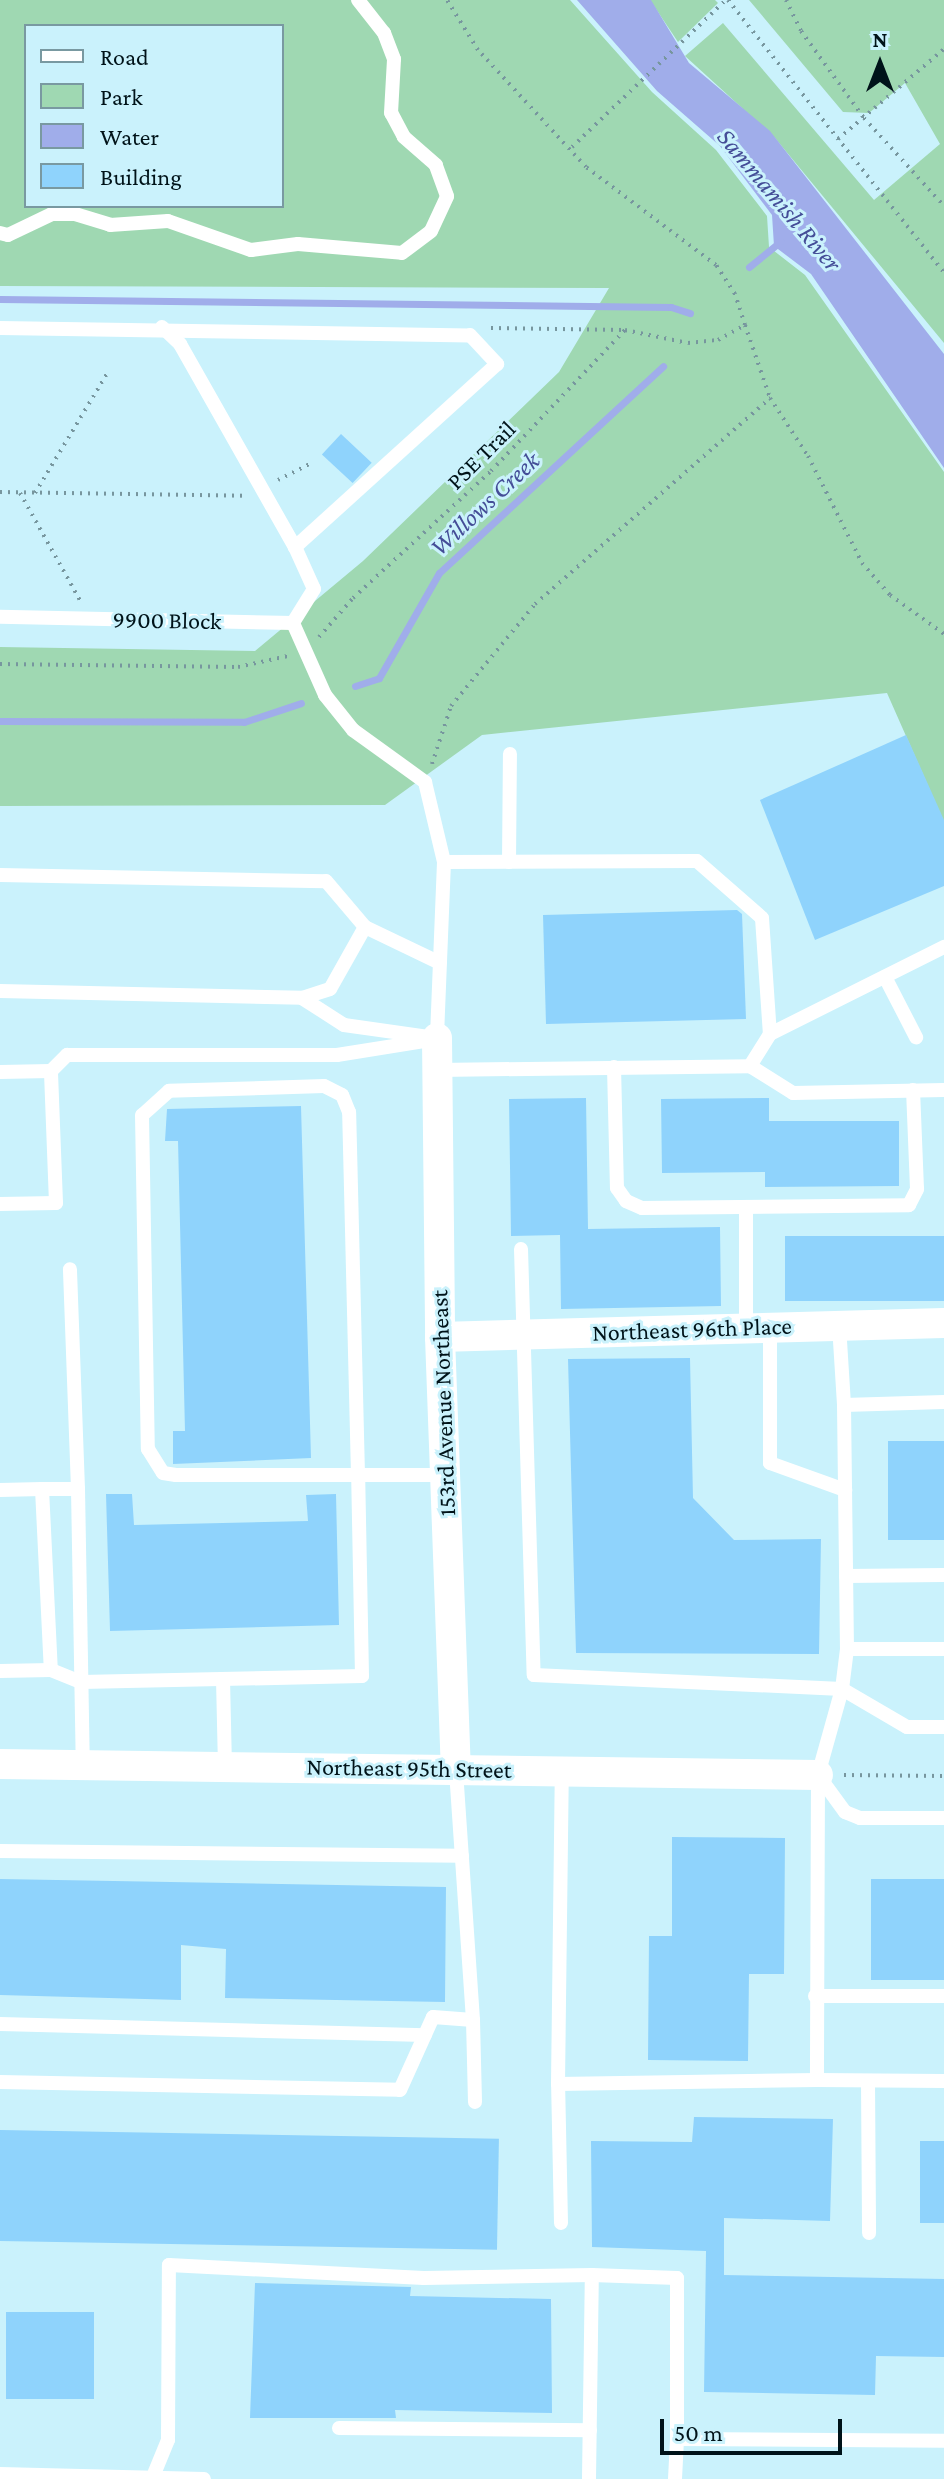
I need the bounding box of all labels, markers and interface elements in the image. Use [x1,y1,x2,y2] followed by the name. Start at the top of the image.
[24,24,284,208] legend
[840,24,920,104] north arrow
[873,27,888,52] text: N
[100,43,149,70] text: Road
[100,83,143,110] text: Park
[710,122,848,278] water label: Sammamish River
[100,123,159,150] text: Water
[100,163,182,190] text: Building
[441,415,521,495] street label: PSE Trail
[424,445,546,563] water label: Willows Creek
[112,605,222,635] street label: 9900 Block
[425,1289,461,1517] street label: 153rd Avenue Northeast
[592,1311,792,1347] street label: Northeast 96th Place
[306,1752,512,1784] street label: Northeast 95th Street
[664,2403,846,2453] scale bar
[674,2419,723,2446] text: 50 m

